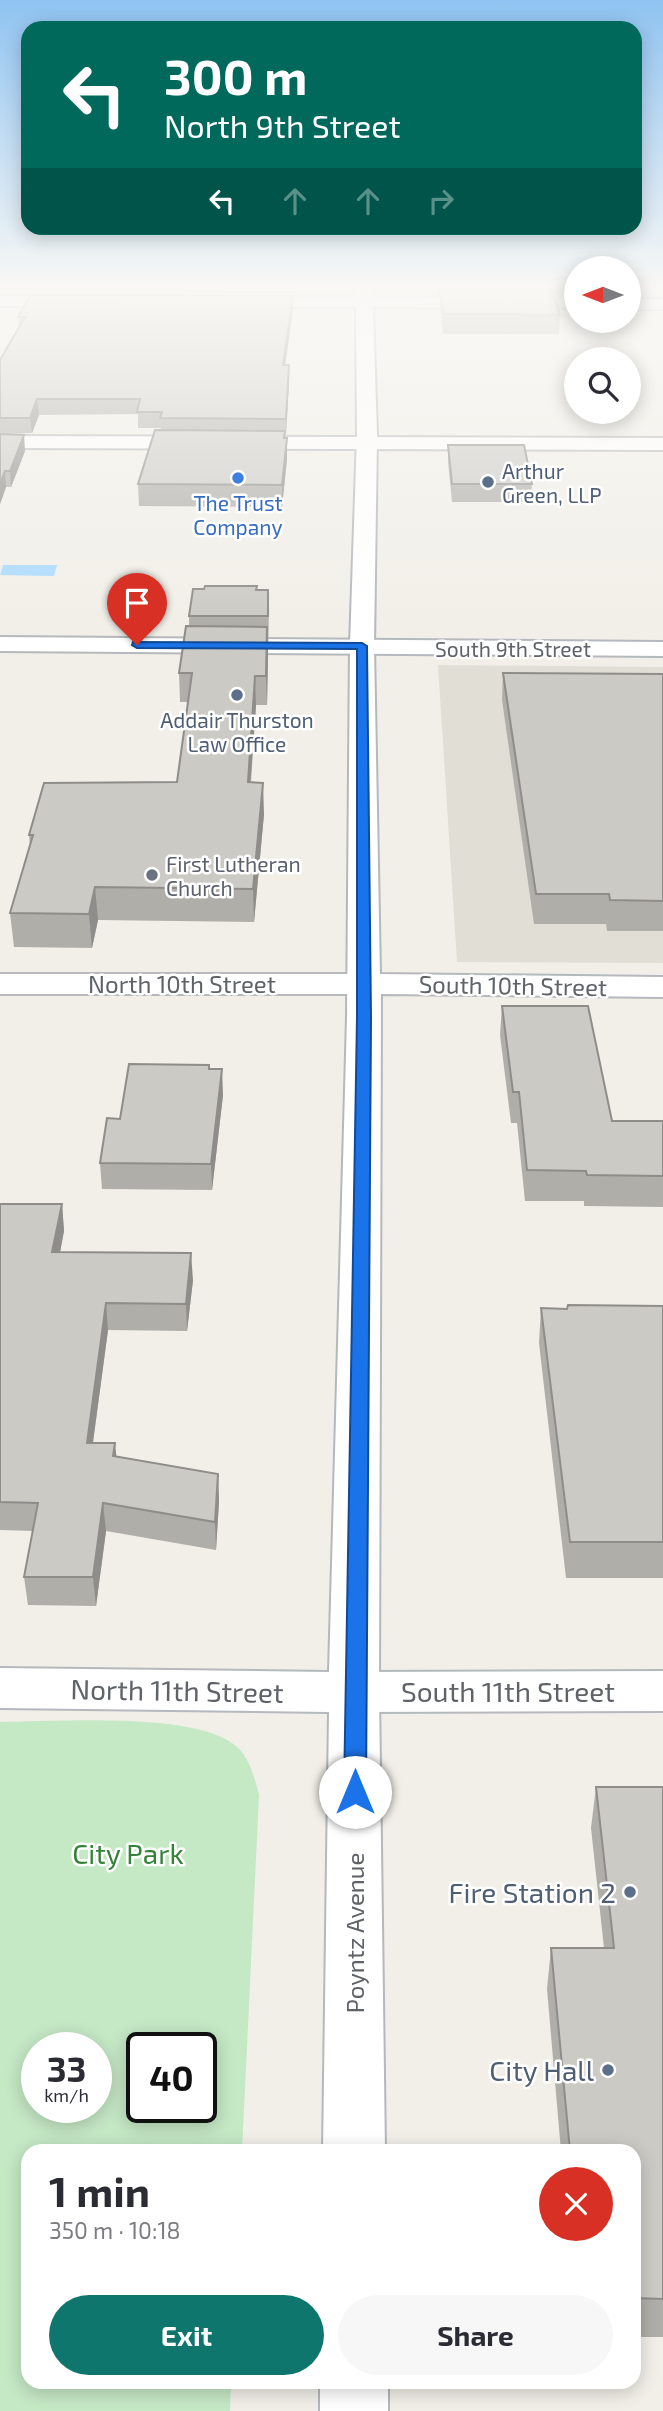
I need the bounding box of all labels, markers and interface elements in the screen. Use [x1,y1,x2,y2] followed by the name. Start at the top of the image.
[164,46,307,105] text: 300 m
[49,49,140,140] icon: left
[164,106,401,144] text: North 9th Street
[203,182,241,220] icon: left
[276,182,314,220] icon: ahead
[349,182,387,220] icon: ahead
[422,182,460,220] icon: right
[564,256,640,332] north arrow
[564,256,641,424] map controls
[564,347,641,424] button: search
[502,458,602,507] place label: Arthur Green, LLP
[230,470,246,486] marker: The Trust Company
[480,474,496,490] marker: Arthur Green, LLP
[193,490,283,539] place label: The Trust Company
[107,573,167,645] pin
[118,584,156,622] icon: arrive
[435,636,591,661] street label: South 9th Street
[229,687,245,703] marker: Addair Thurston Law Office
[160,707,314,756] place label: Addair Thurston Law Office
[166,851,301,900] place label: First Lutheran Church
[144,867,160,883] marker: First Lutheran Church
[88,969,276,998] street label: North 10th Street
[419,969,607,1001] street label: South 10th Street
[70,1671,284,1709] street label: North 11th Street
[401,1674,615,1708] street label: South 11th Street
[318,1755,392,1829] position arrow
[72,1836,184,1870] park label: City Park
[340,1853,369,2013] street label: Poyntz Avenue
[448,1875,616,1909] place label: Fire Station 2
[622,1884,638,1900] marker: Fire Station 2
[126,2032,217,2123] speed limit sign: 40
[47,2047,86,2089] text: 33
[489,2053,595,2087] place label: City Hall
[600,2062,616,2078] marker: City Hall
[44,2084,89,2106] text: km/h
[49,2165,150,2215] text: 1 min
[539,2167,613,2241] button: close
[49,2216,181,2244] text: 350 m · 10:18
[49,2295,324,2375] button: Exit
[338,2295,613,2375] button: Share

